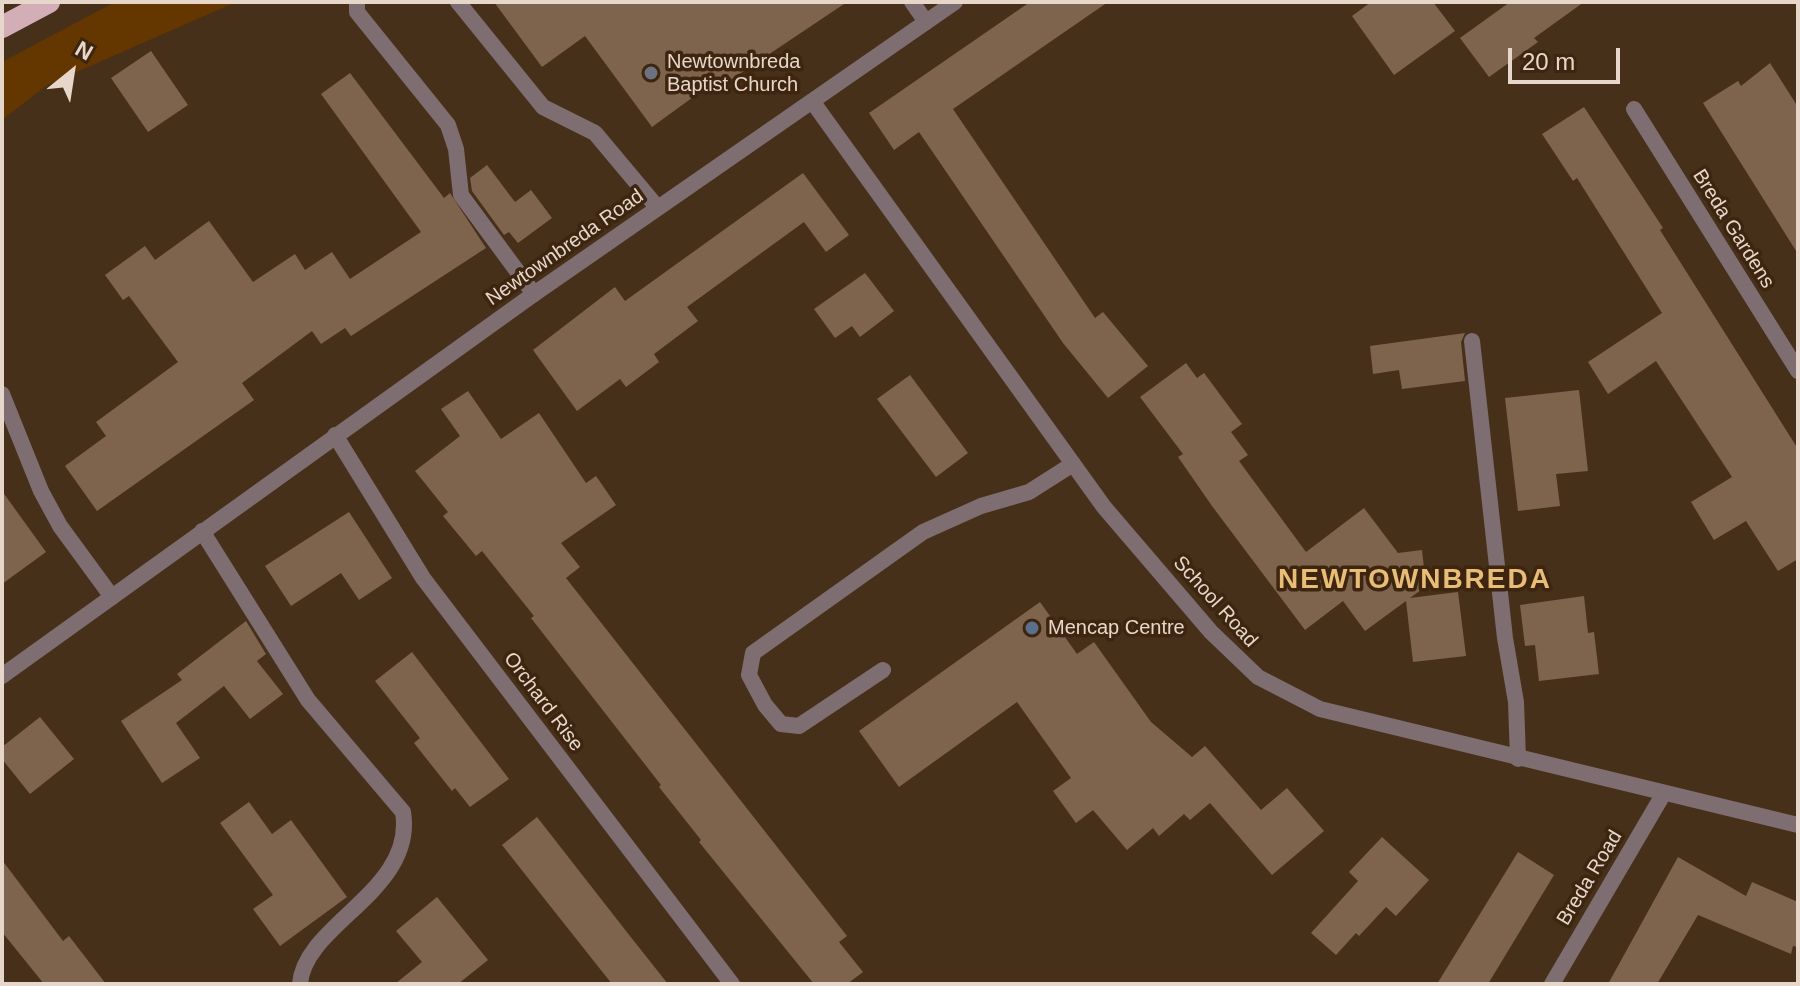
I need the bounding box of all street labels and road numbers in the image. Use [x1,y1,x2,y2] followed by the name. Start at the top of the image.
[1687,165,1779,293] street label: Breda Gardens
[482,185,648,311] street label: Newtownbreda Road
[1168,551,1262,653] street label: School Road
[498,648,588,756] street label: Orchard Rise
[1552,826,1628,930] street label: Breda Road

